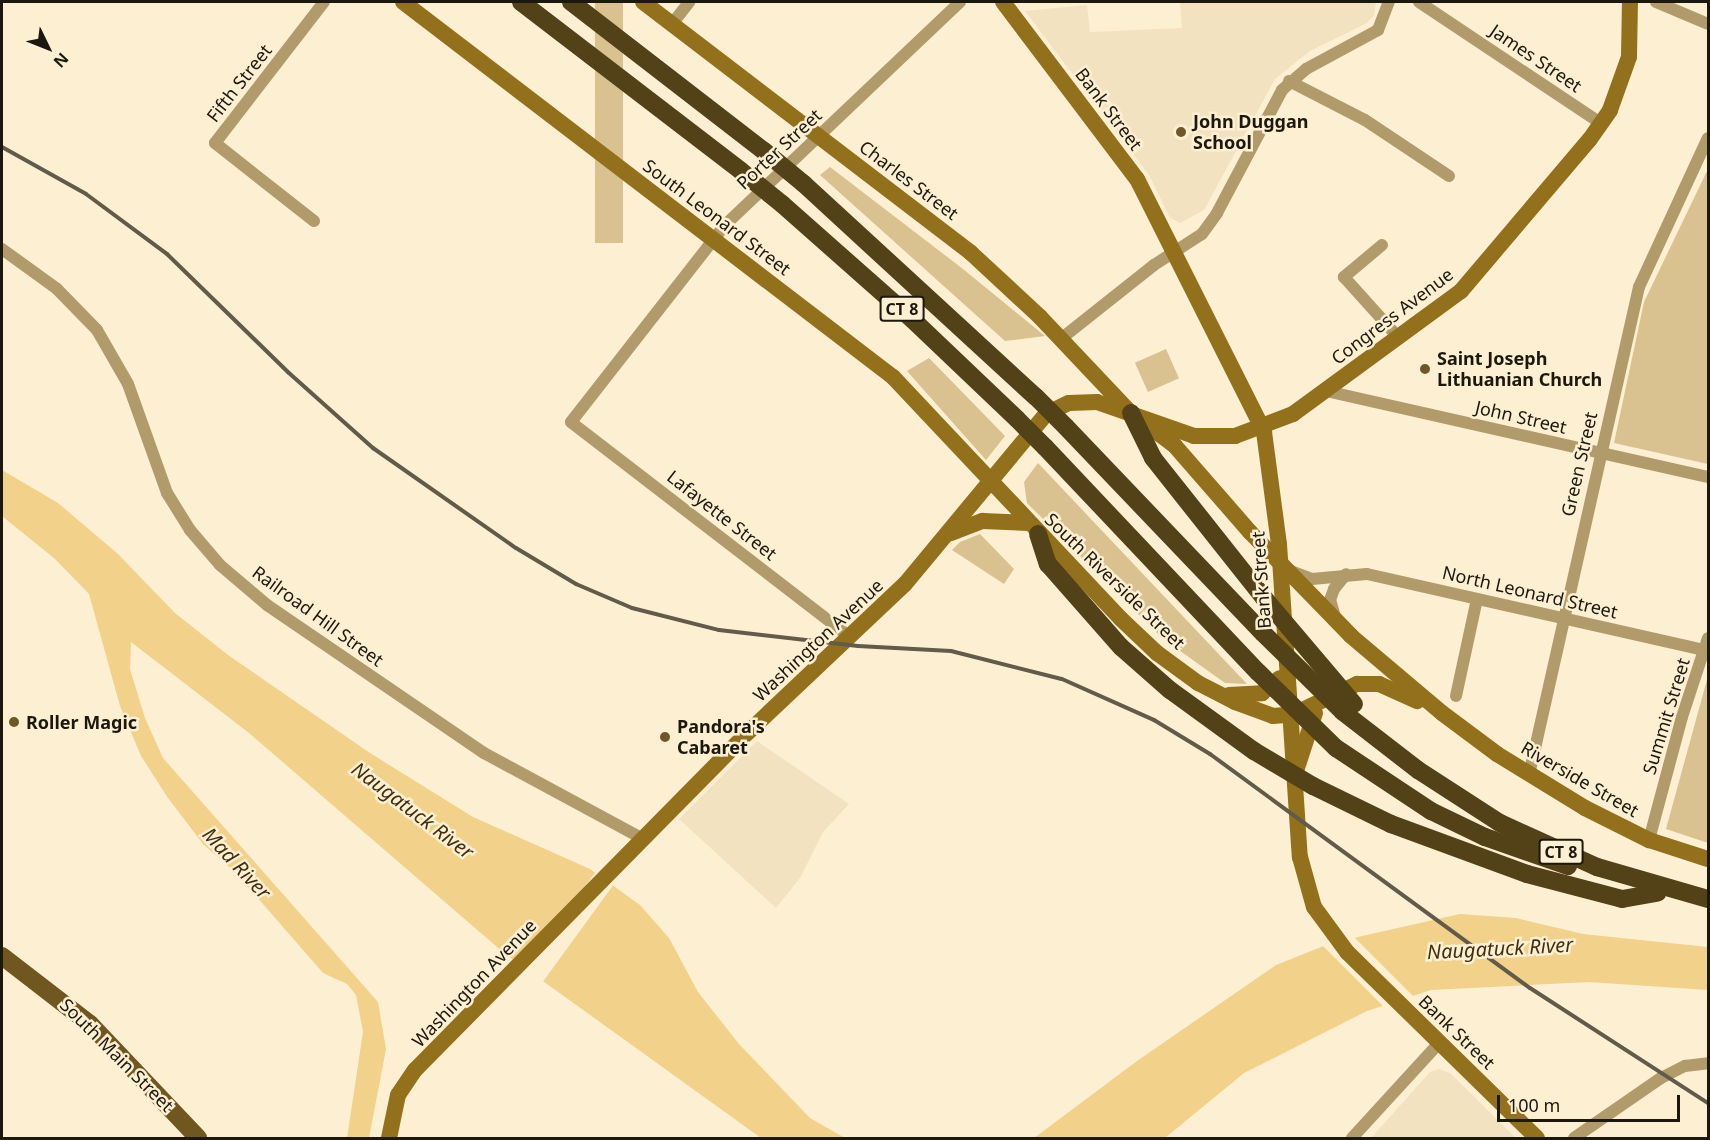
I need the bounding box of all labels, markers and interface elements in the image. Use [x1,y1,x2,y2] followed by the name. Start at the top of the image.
[18,18,78,78] north arrow
[1486,20,1586,96] street label: James Street
[202,40,276,126] street label: Fifth Street
[49,48,74,73] text: N
[1071,64,1147,154] street label: Bank Street
[732,104,826,194] street label: Porter Street
[1193,111,1308,154] place label: John Duggan School
[1174,125,1188,139] marker: John Duggan School
[855,136,963,224] street label: Charles Street
[639,155,795,279] street label: South Leonard Street
[1327,263,1457,369] street label: Congress Avenue
[880,296,924,322] road number: CT 8
[1437,348,1602,391] place label: Saint Joseph Lithuanian Church
[1418,362,1432,376] marker: Saint Joseph Lithuanian Church
[1473,396,1569,438] street label: John Street
[1556,410,1602,518] street label: Green Street
[663,465,781,565] street label: Lafayette Street
[1041,509,1189,653] street label: South Riverside Street
[1247,531,1275,629] street label: Bank Street
[248,561,388,671] street label: Railroad Hill Street
[1440,561,1620,623] street label: North Leonard Street
[749,574,887,706] street label: Washington Avenue
[1638,655,1694,777] street label: Summit Street
[26,711,137,733] place label: Roller Magic
[7,715,21,729] marker: Roller Magic
[677,716,765,758] place label: Pandora's Cabaret
[658,730,672,744] marker: Pandora's Cabaret
[1517,737,1643,821] street label: Riverside Street
[347,756,479,864] water label: Naugatuck River
[198,822,276,904] water label: Mad River
[1538,839,1584,865] road number: CT 8
[407,915,541,1051] street label: Washington Avenue
[1426,932,1574,964] water label: Naugatuck River
[1414,990,1500,1074] street label: Bank Street
[56,994,178,1116] street label: South Main Street
[1500,1083,1683,1121] scale bar
[1508,1093,1560,1117] text: 100 m

